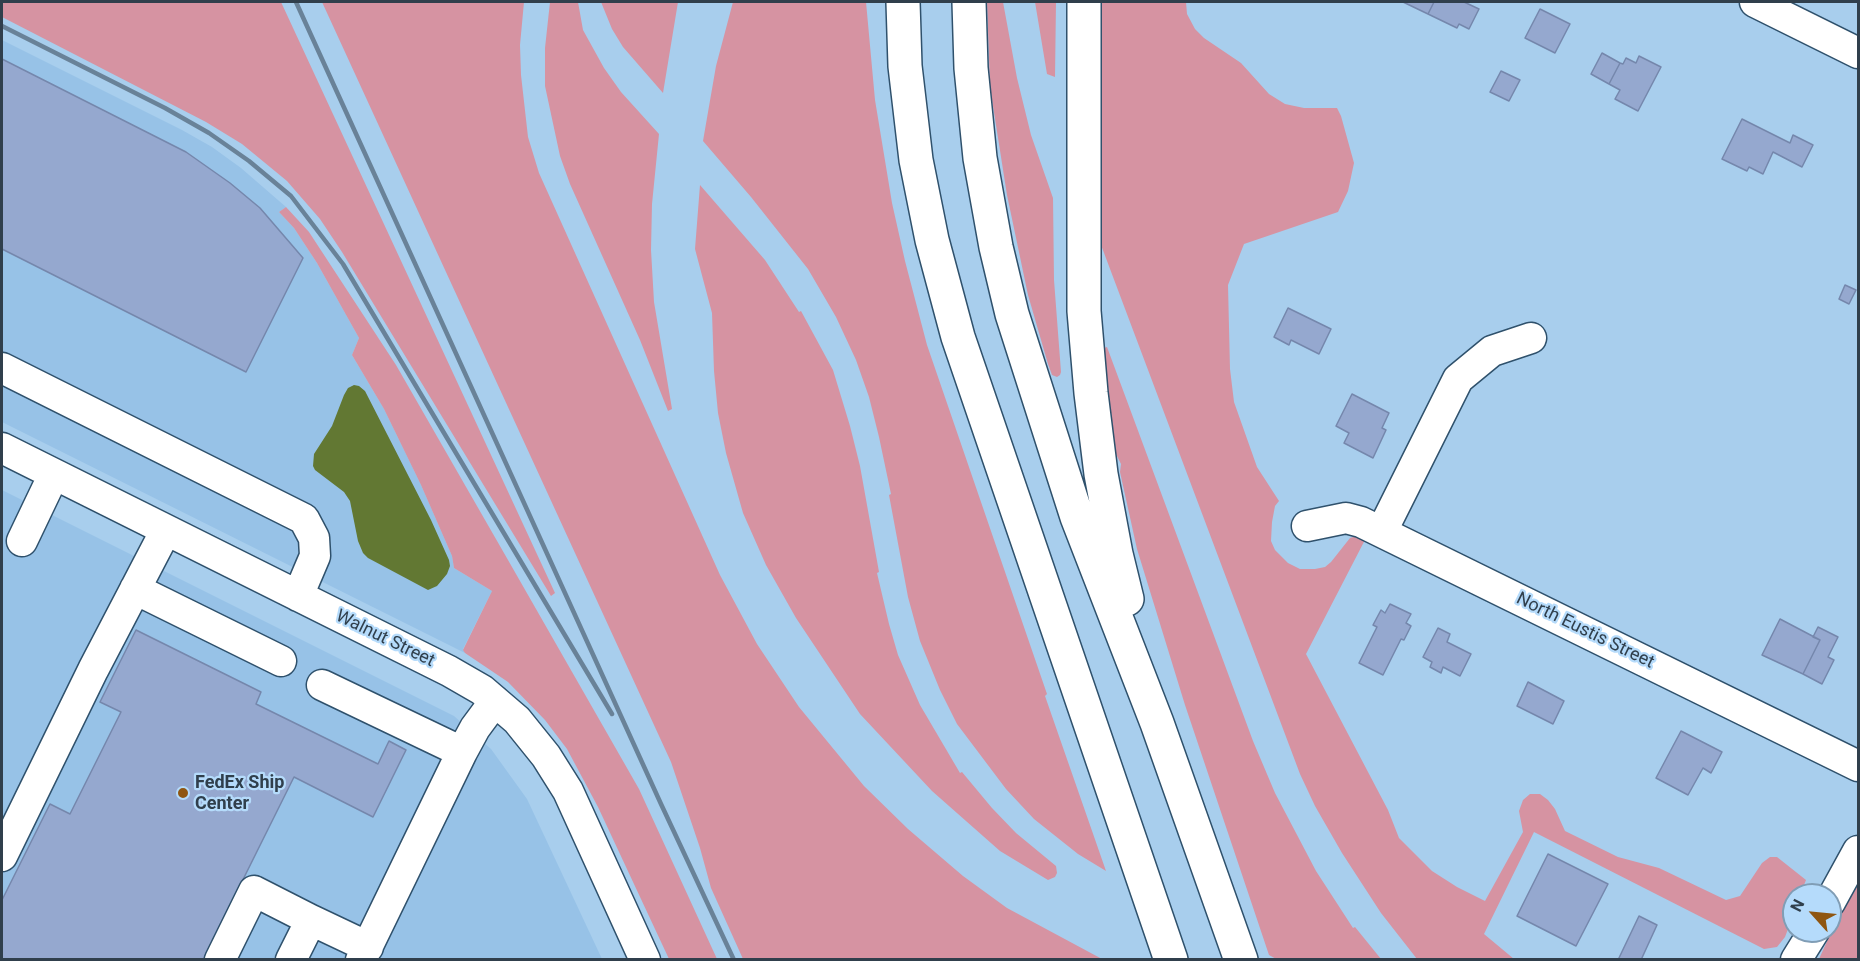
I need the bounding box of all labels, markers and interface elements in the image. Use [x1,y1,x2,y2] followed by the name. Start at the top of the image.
[1513,588,1657,674] street label: North Eustis Street
[332,606,438,672] street label: Walnut Street
[195,772,284,814] place label: FedEx Ship Center
[176,786,190,800] marker: FedEx Ship Center
[1782,883,1842,943] north arrow
[1786,896,1808,915] text: N

